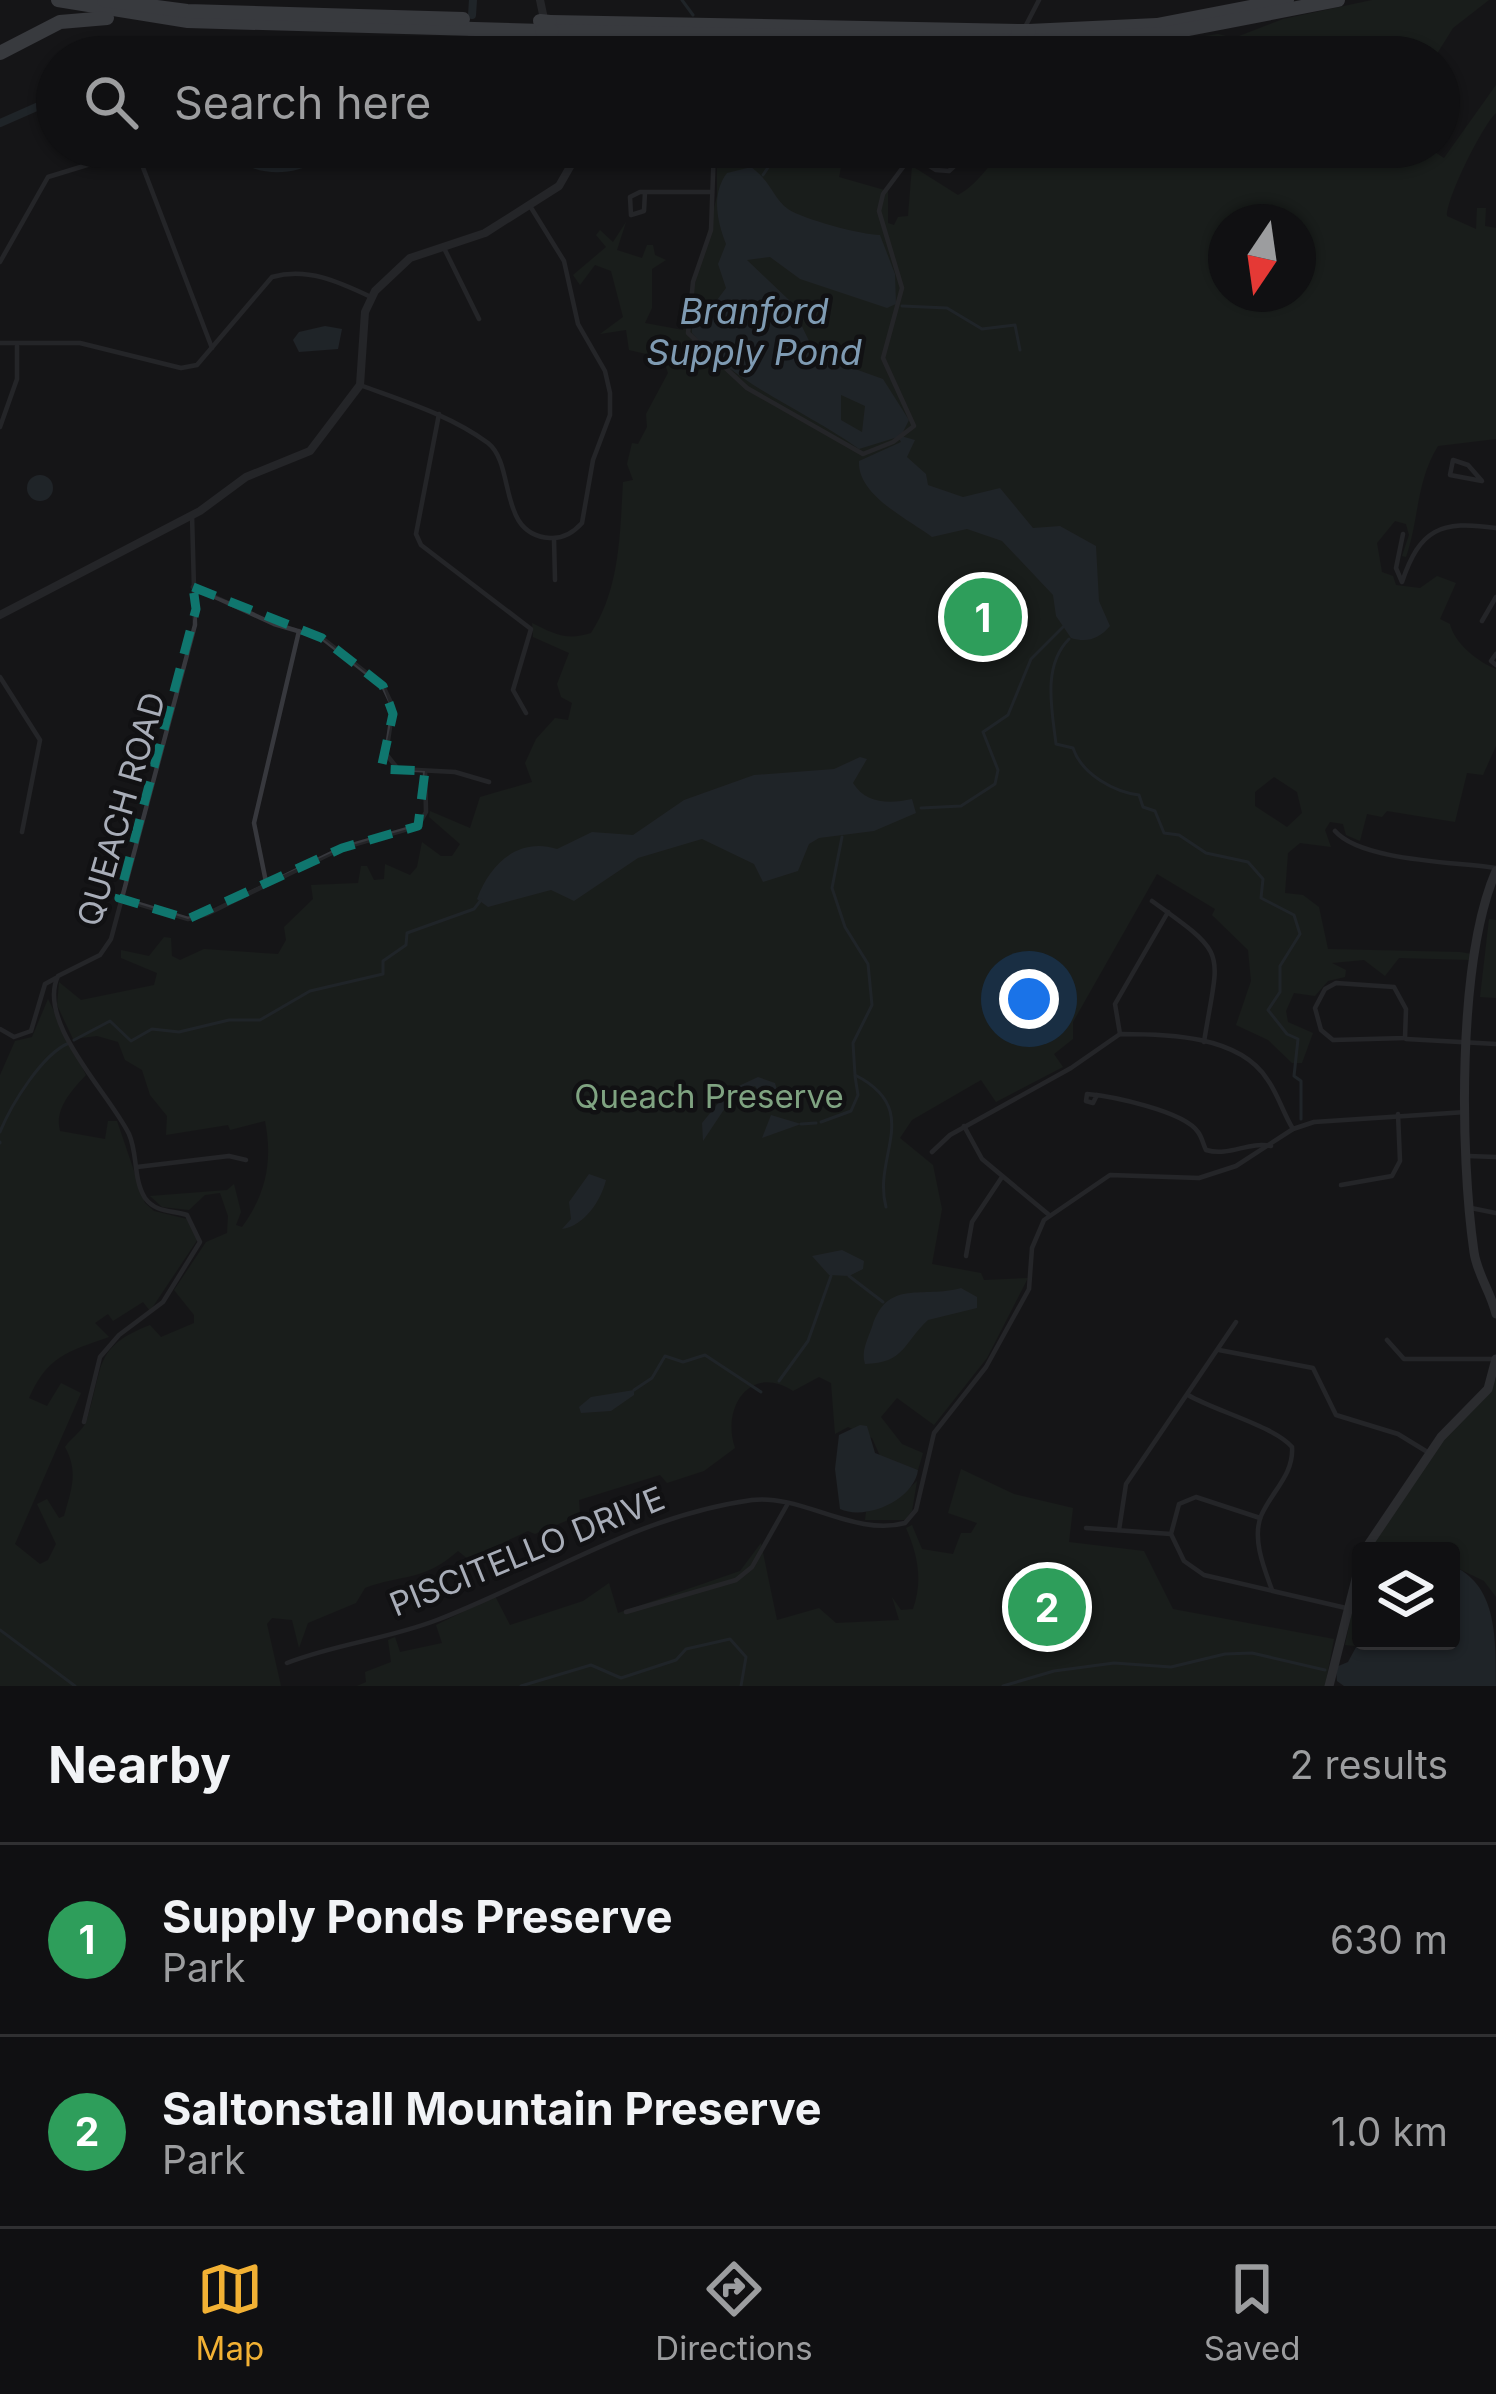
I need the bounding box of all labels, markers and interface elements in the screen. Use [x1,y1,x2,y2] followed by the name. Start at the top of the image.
[36,36,1460,168] search box
[78,69,144,135] icon: search
[174,75,431,130] text: Search here
[1208,204,1316,312] north arrow
[646,289,862,374] water label: Branford Supply Pond
[944,572,1022,662] pin: 1
[69,688,173,930] street label: QUEACH ROAD
[999,969,1059,1029] your location
[574,1076,844,1116] park label: Queach Preserve
[384,1478,670,1624] street label: PISCITELLO DRIVE
[1352,1542,1460,1650] map controls
[1352,1542,1460,1650] button: layers
[1008,1562,1086,1652] pin: 2
[48,1734,231,1795] text: Nearby
[1290,1741,1448,1788] text: 2 results
[162,1889,672,1944] text: Supply Ponds Preserve
[79,1916,95,1963] text: 1
[1330,1916,1448,1963] text: 630 m
[162,1944,246,1991] text: Park
[162,2081,822,2136] text: Saltonstall Mountain Preserve
[75,2108,99,2155] text: 2
[1331,2108,1448,2155] text: 1.0 km
[162,2136,246,2183] text: Park
[196,2256,264,2368] tab: Map
[655,2256,813,2368] tab: Directions
[1204,2256,1300,2368] tab: Saved

